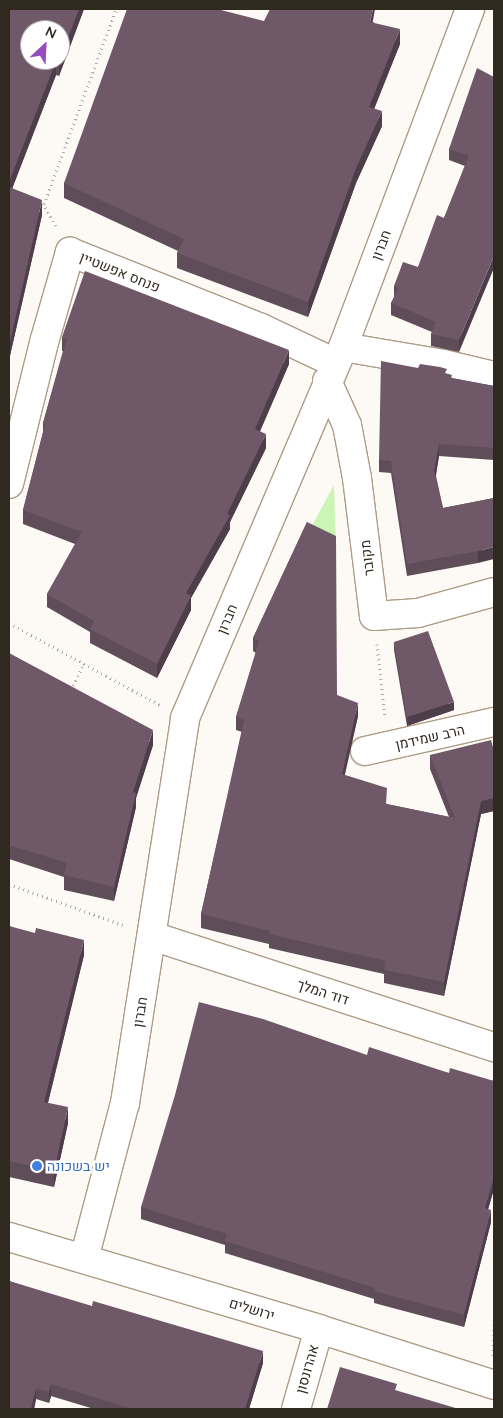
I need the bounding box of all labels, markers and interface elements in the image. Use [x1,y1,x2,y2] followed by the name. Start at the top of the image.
[20,20,70,70] north arrow
[42,22,59,43] text: N
[368,228,394,262] street label: חברון
[77,248,163,296] street label: פנחס אפשטיין
[356,539,378,577] street label: מקובר
[213,601,241,637] street label: חברון
[394,721,466,753] street label: הרב שמידמן
[295,976,351,1008] street label: דוד המלך
[129,995,151,1029] street label: חברון
[47,1158,110,1174] place label: יש בשכונה
[31,1160,43,1172] marker: יש בשכונה
[227,1294,277,1324] street label: ירושלים
[292,1342,322,1396] street label: אהרונסון

